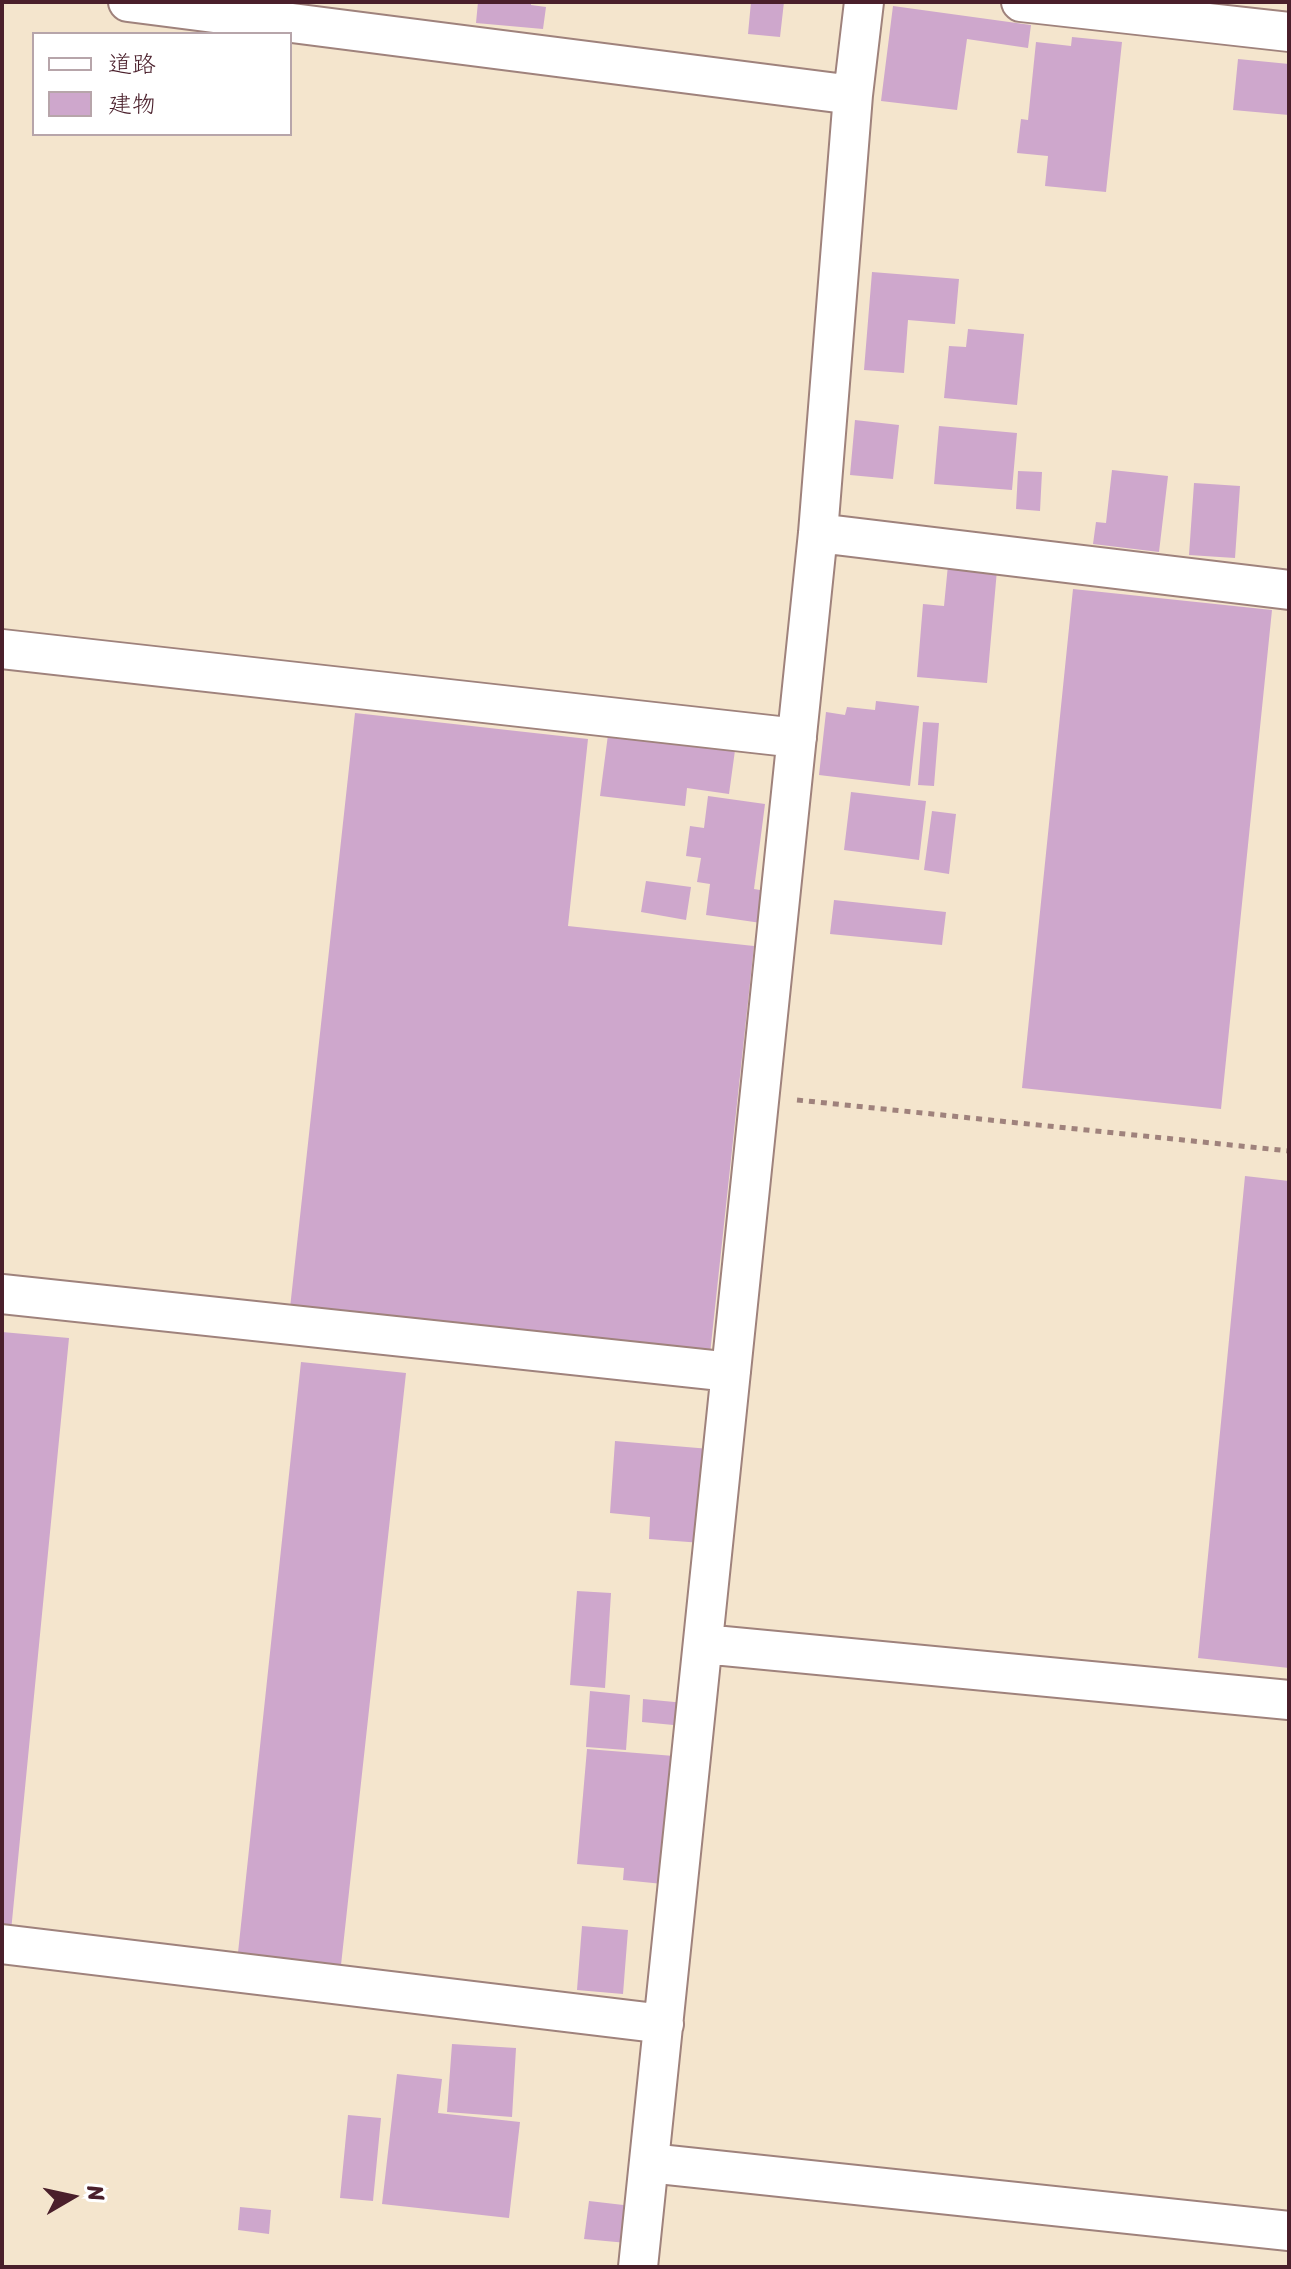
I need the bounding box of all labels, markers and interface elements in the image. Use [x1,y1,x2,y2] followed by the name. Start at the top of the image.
[32,32,292,136] legend
[108,43,156,85] text: 道路
[108,83,156,125] text: 建物
[32,2157,112,2237] north arrow
[76,2183,117,2204] text: N

